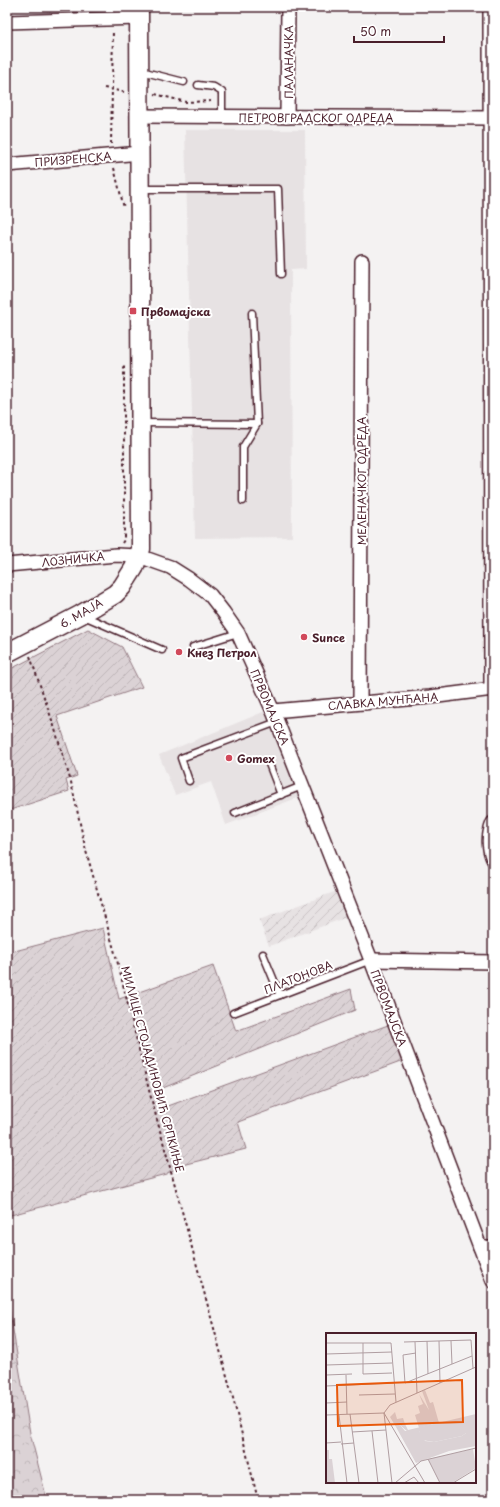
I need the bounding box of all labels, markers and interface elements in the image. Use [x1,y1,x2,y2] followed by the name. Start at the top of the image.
[354,18,444,44] scale bar
[360,22,391,40] text: 50 m
[280,25,297,99] street label: ПАЛАНАЧКА
[238,109,394,126] street label: ПЕТРОВГРАДСКОГ ОДРЕДА
[34,147,113,171] street label: ПРИЗРЕНСКА
[141,303,211,320] place label: Првомајска
[128,306,138,316] marker: Првомајска
[353,416,370,545] street label: МЕЛЕНАЧКОГ ОДРЕДА
[41,547,105,571] street label: ЛОЗНИЧКА
[56,594,106,632] street label: 6. МАЈА
[312,629,345,646] place label: Sunce
[299,632,309,642] marker: Sunce
[187,644,257,661] place label: Кнез Петрол
[174,647,184,657] marker: Кнез Петрол
[246,666,294,748] street label: ПРВОМАЈСКА
[327,688,439,714] street label: СЛАВКА МУНЋАНА
[237,750,275,767] place label: Gomex
[224,753,234,763] marker: Gomex
[261,956,335,998] street label: ПЛАТОНОВА
[117,964,189,1174] street label: МИЛИЦЕ СТОЈАДИНОВИЋ СРПКИЊЕ
[367,967,412,1049] street label: ПРВОМАЈСКА
[326,1333,476,1483] inset map

